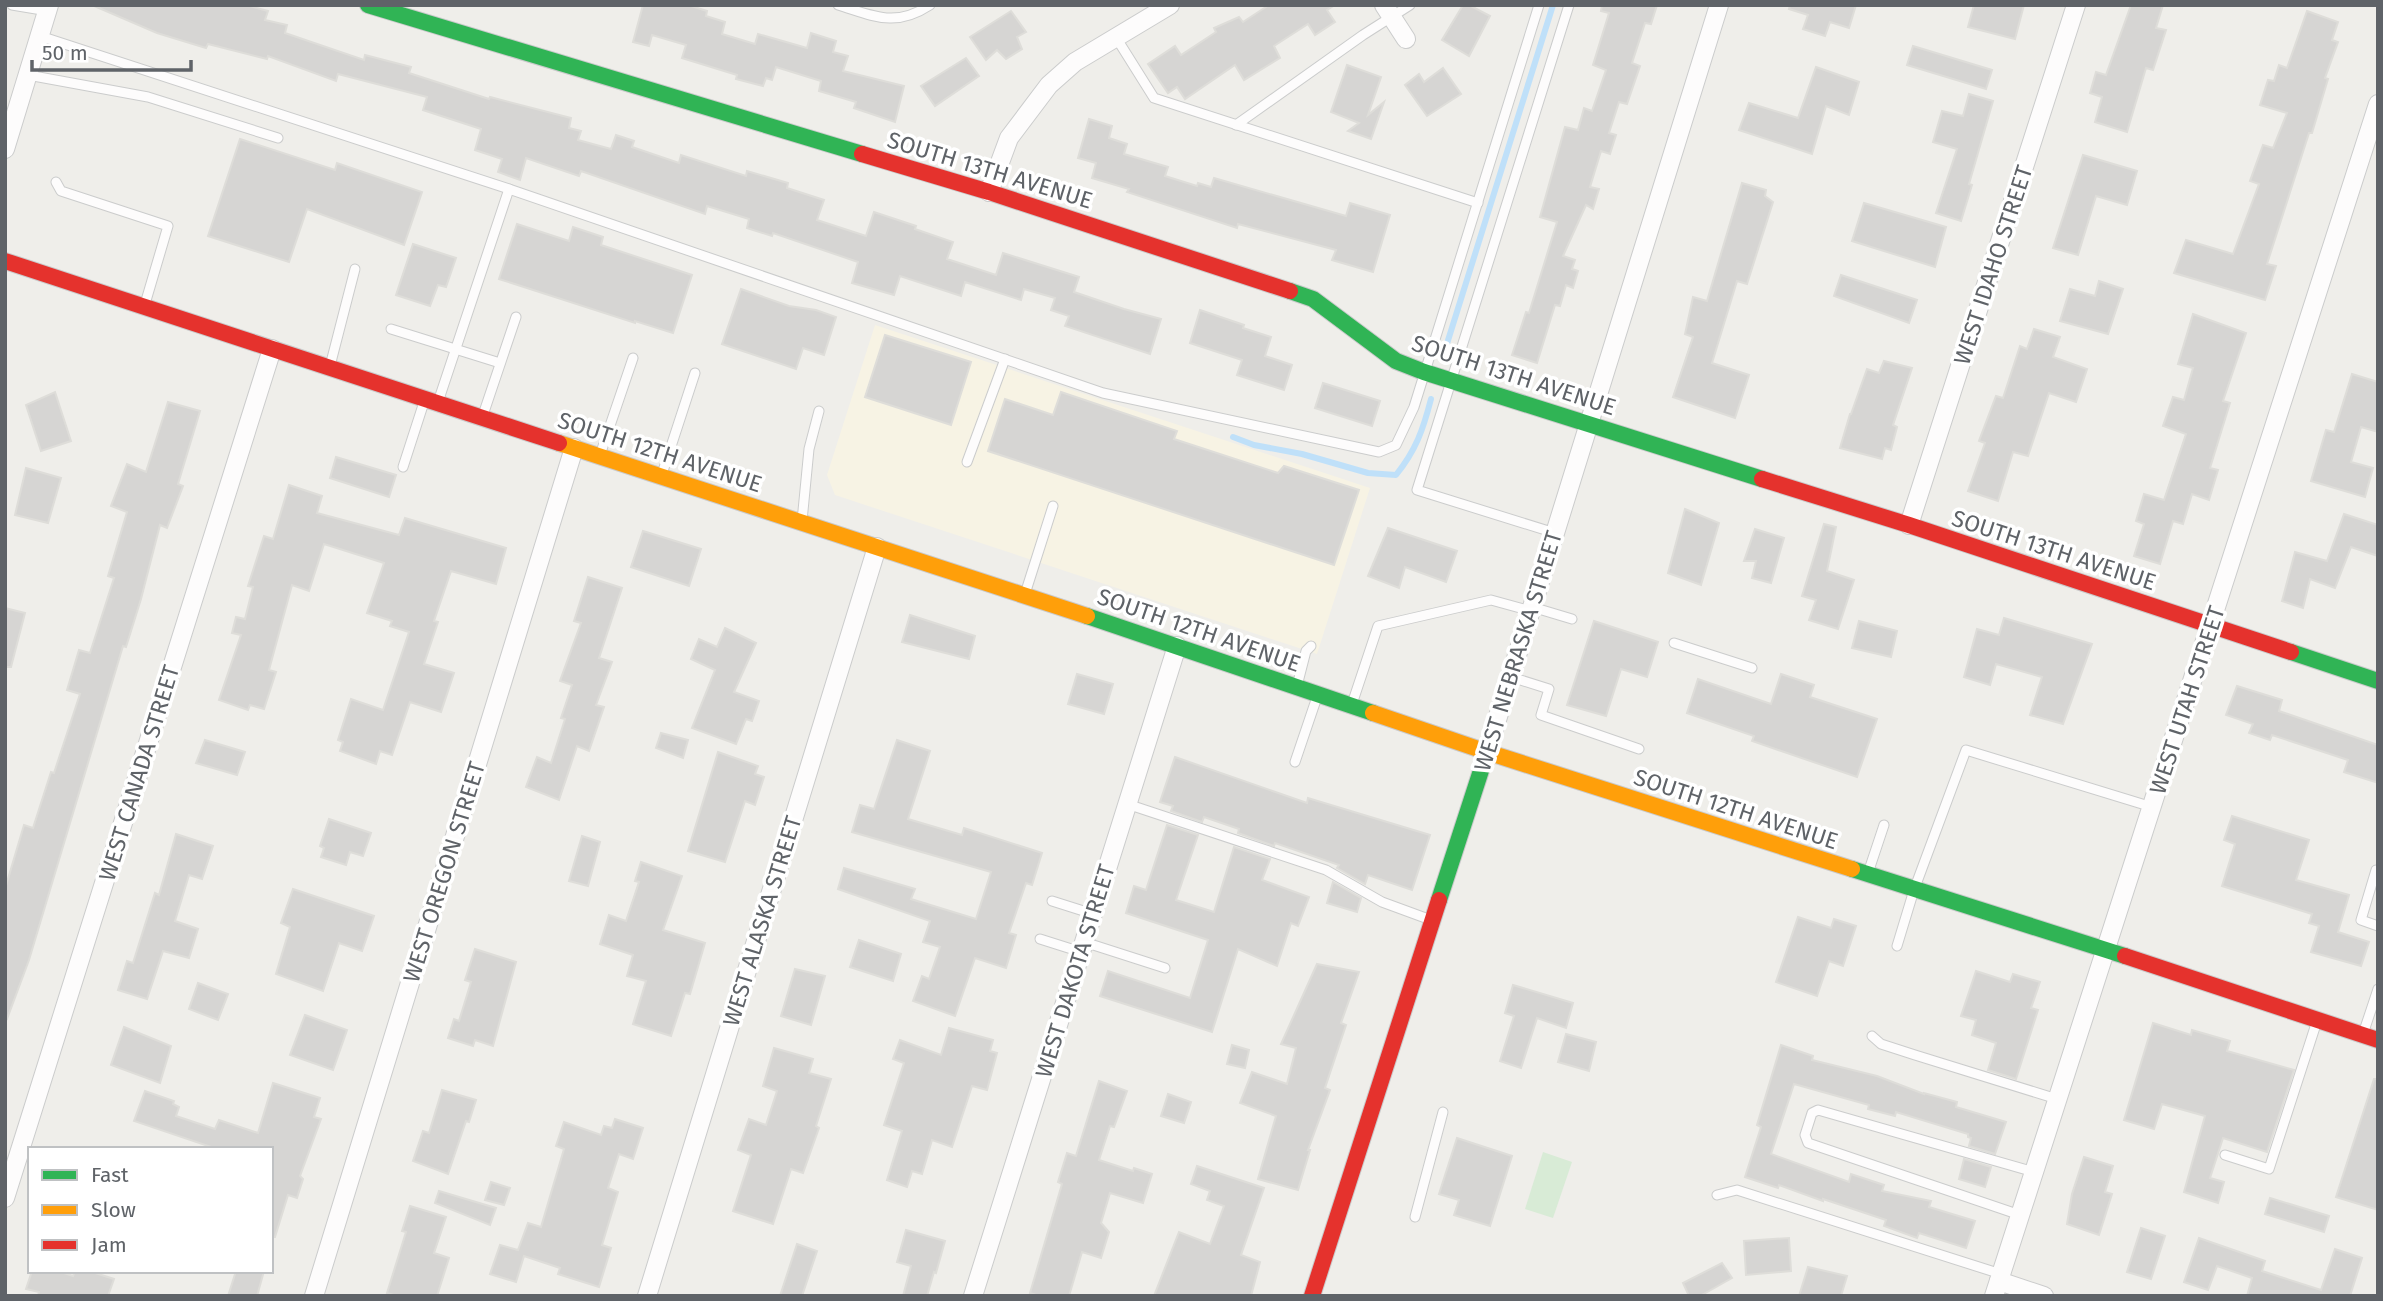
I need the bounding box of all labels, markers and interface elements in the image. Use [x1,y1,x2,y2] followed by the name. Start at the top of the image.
[32,28,191,72] scale bar
[42,40,88,66] text: 50 m
[884,125,1096,215] street label: SOUTH 13TH AVENUE
[1948,162,2038,368] street label: WEST IDAHO STREET
[1408,329,1620,421] street label: SOUTH 13TH AVENUE
[554,406,766,498] street label: SOUTH 12TH AVENUE
[1948,504,2160,596] street label: SOUTH 13TH AVENUE
[1468,527,1568,775] street label: WEST NEBRASKA STREET
[1094,582,1304,678] street label: SOUTH 12TH AVENUE
[2143,602,2231,798] street label: WEST UTAH STREET
[93,662,185,884] street label: WEST CANADA STREET
[397,758,491,986] street label: WEST OREGON STREET
[1630,763,1842,855] street label: SOUTH 12TH AVENUE
[717,812,807,1030] street label: WEST ALASKA STREET
[1029,861,1121,1081] street label: WEST DAKOTA STREET
[28,1147,273,1273] legend
[91,1162,129,1188] text: Fast
[91,1197,136,1223] text: Slow
[91,1232,127,1258] text: Jam

